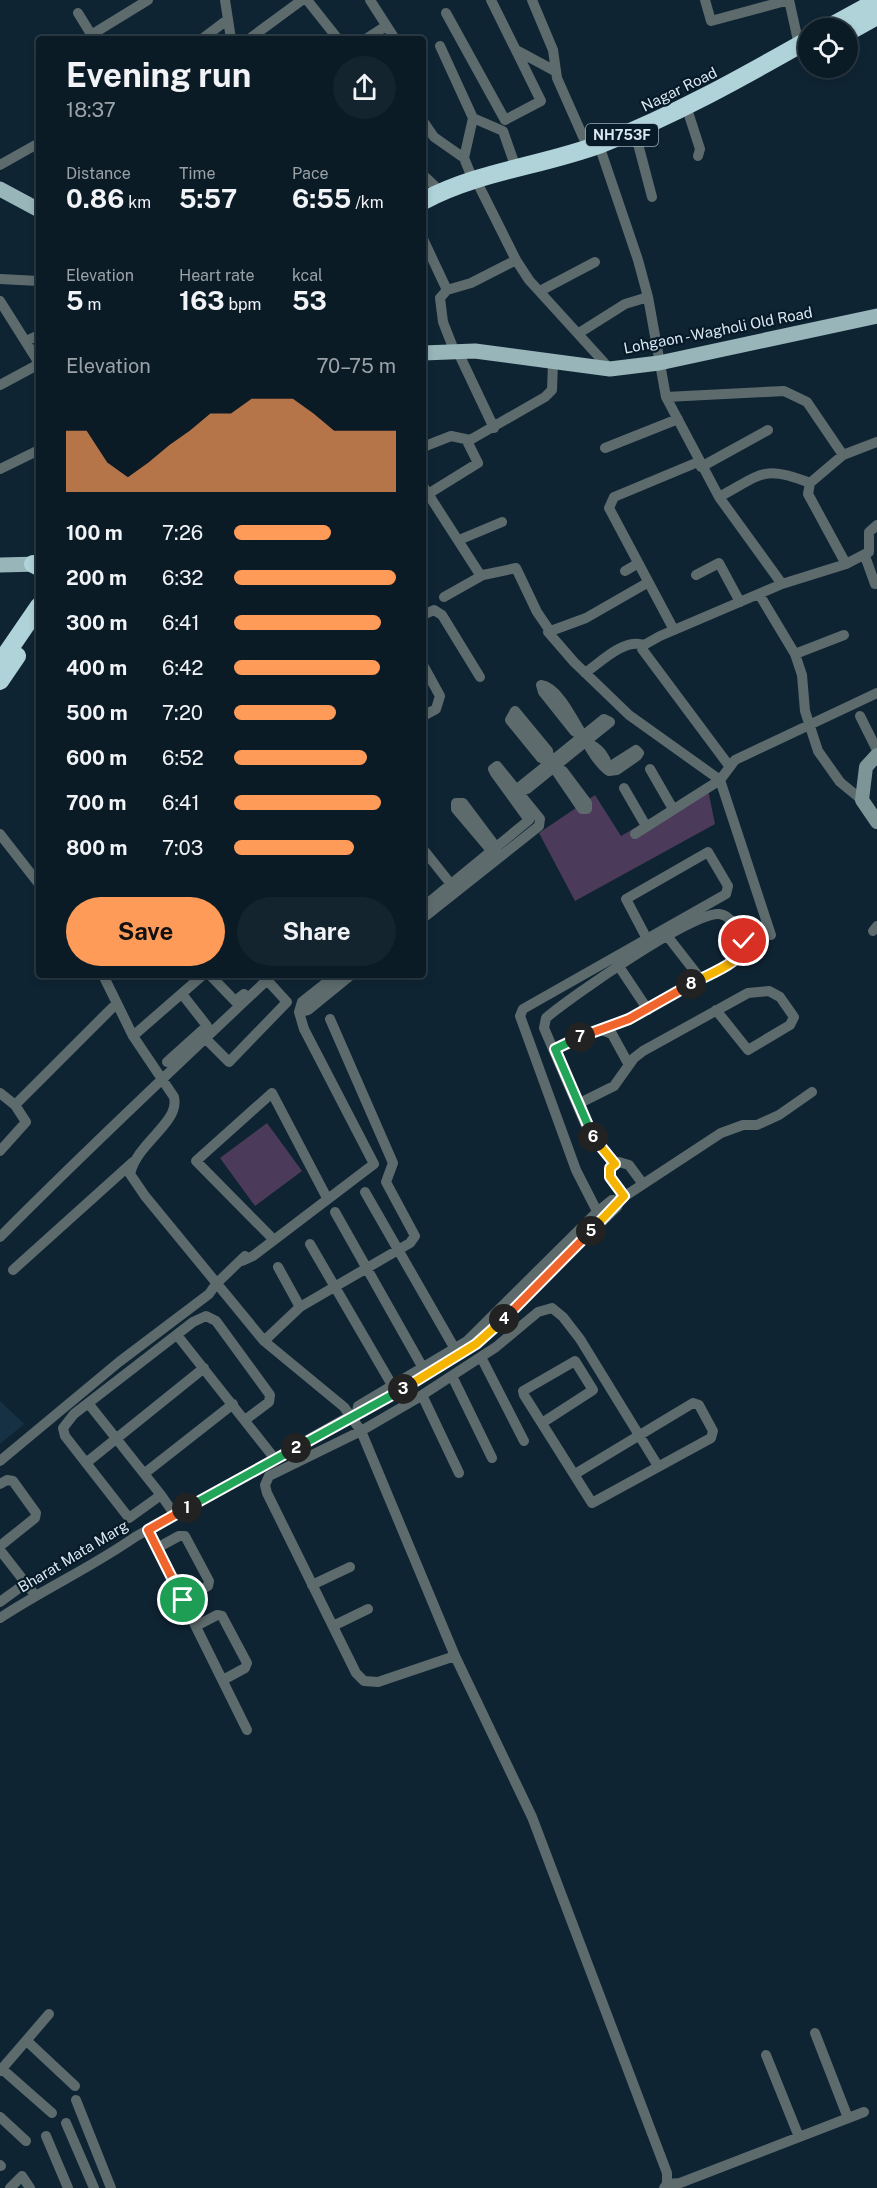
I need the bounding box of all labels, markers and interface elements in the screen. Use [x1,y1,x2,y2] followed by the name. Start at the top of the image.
[798,18,858,78] map controls
[798,18,858,78] button: locate
[66,56,251,94] text: Evening run
[333,56,396,119] button: share
[638,63,720,115] street label: Nagar Road
[66,98,116,122] text: 18:37
[586,124,658,146] road number: NH753F
[66,164,131,183] text: Distance
[179,164,215,183] text: Time
[292,164,329,183] text: Pace
[66,183,124,214] text: 0.86
[179,183,237,214] text: 5:57
[292,183,351,214] text: 6:55
[124,193,151,212] text: km
[351,193,384,212] text: /km
[66,266,134,285] text: Elevation
[179,266,255,285] text: Heart rate
[292,266,323,285] text: kcal
[66,285,84,316] text: 5
[179,285,225,316] text: 163
[292,285,327,316] text: 53
[84,295,101,314] text: m
[225,295,261,314] text: bpm
[622,303,814,357] street label: Lohgaon - Wagholi Old Road
[66,354,151,378] text: Elevation
[316,354,396,378] text: 70–75 m
[66,521,123,545] text: 100 m
[162,521,203,545] text: 7:26
[66,566,127,590] text: 200 m
[162,566,203,590] text: 6:32
[66,611,127,635] text: 300 m
[162,611,200,635] text: 6:41
[66,656,127,680] text: 400 m
[162,656,203,680] text: 6:42
[66,701,128,725] text: 500 m
[162,701,203,725] text: 7:20
[66,746,127,770] text: 600 m
[162,746,204,770] text: 6:52
[66,791,126,815] text: 700 m
[162,791,200,815] text: 6:41
[66,836,128,860] text: 800 m
[162,836,203,860] text: 7:03
[66,897,225,966] button: Save
[237,897,396,966] button: Share
[718,915,769,966] pin
[727,924,760,957] icon: check
[676,969,706,999] pin: 8
[686,974,696,993] text: 8
[565,1022,595,1052] pin: 7
[575,1027,585,1046] text: 7
[578,1122,608,1152] pin: 6
[588,1127,598,1146] text: 6
[576,1216,606,1246] pin: 5
[586,1221,596,1240] text: 5
[489,1304,519,1334] pin: 4
[499,1309,509,1328] text: 4
[388,1374,418,1404] pin: 3
[398,1379,408,1398] text: 3
[281,1433,311,1463] pin: 2
[291,1438,301,1457] text: 2
[172,1493,202,1523] pin: 1
[184,1498,190,1517] text: 1
[15,1516,131,1596] street label: Bharat Mata Marg
[157,1574,208,1625] pin
[166,1583,199,1616] icon: arrive

